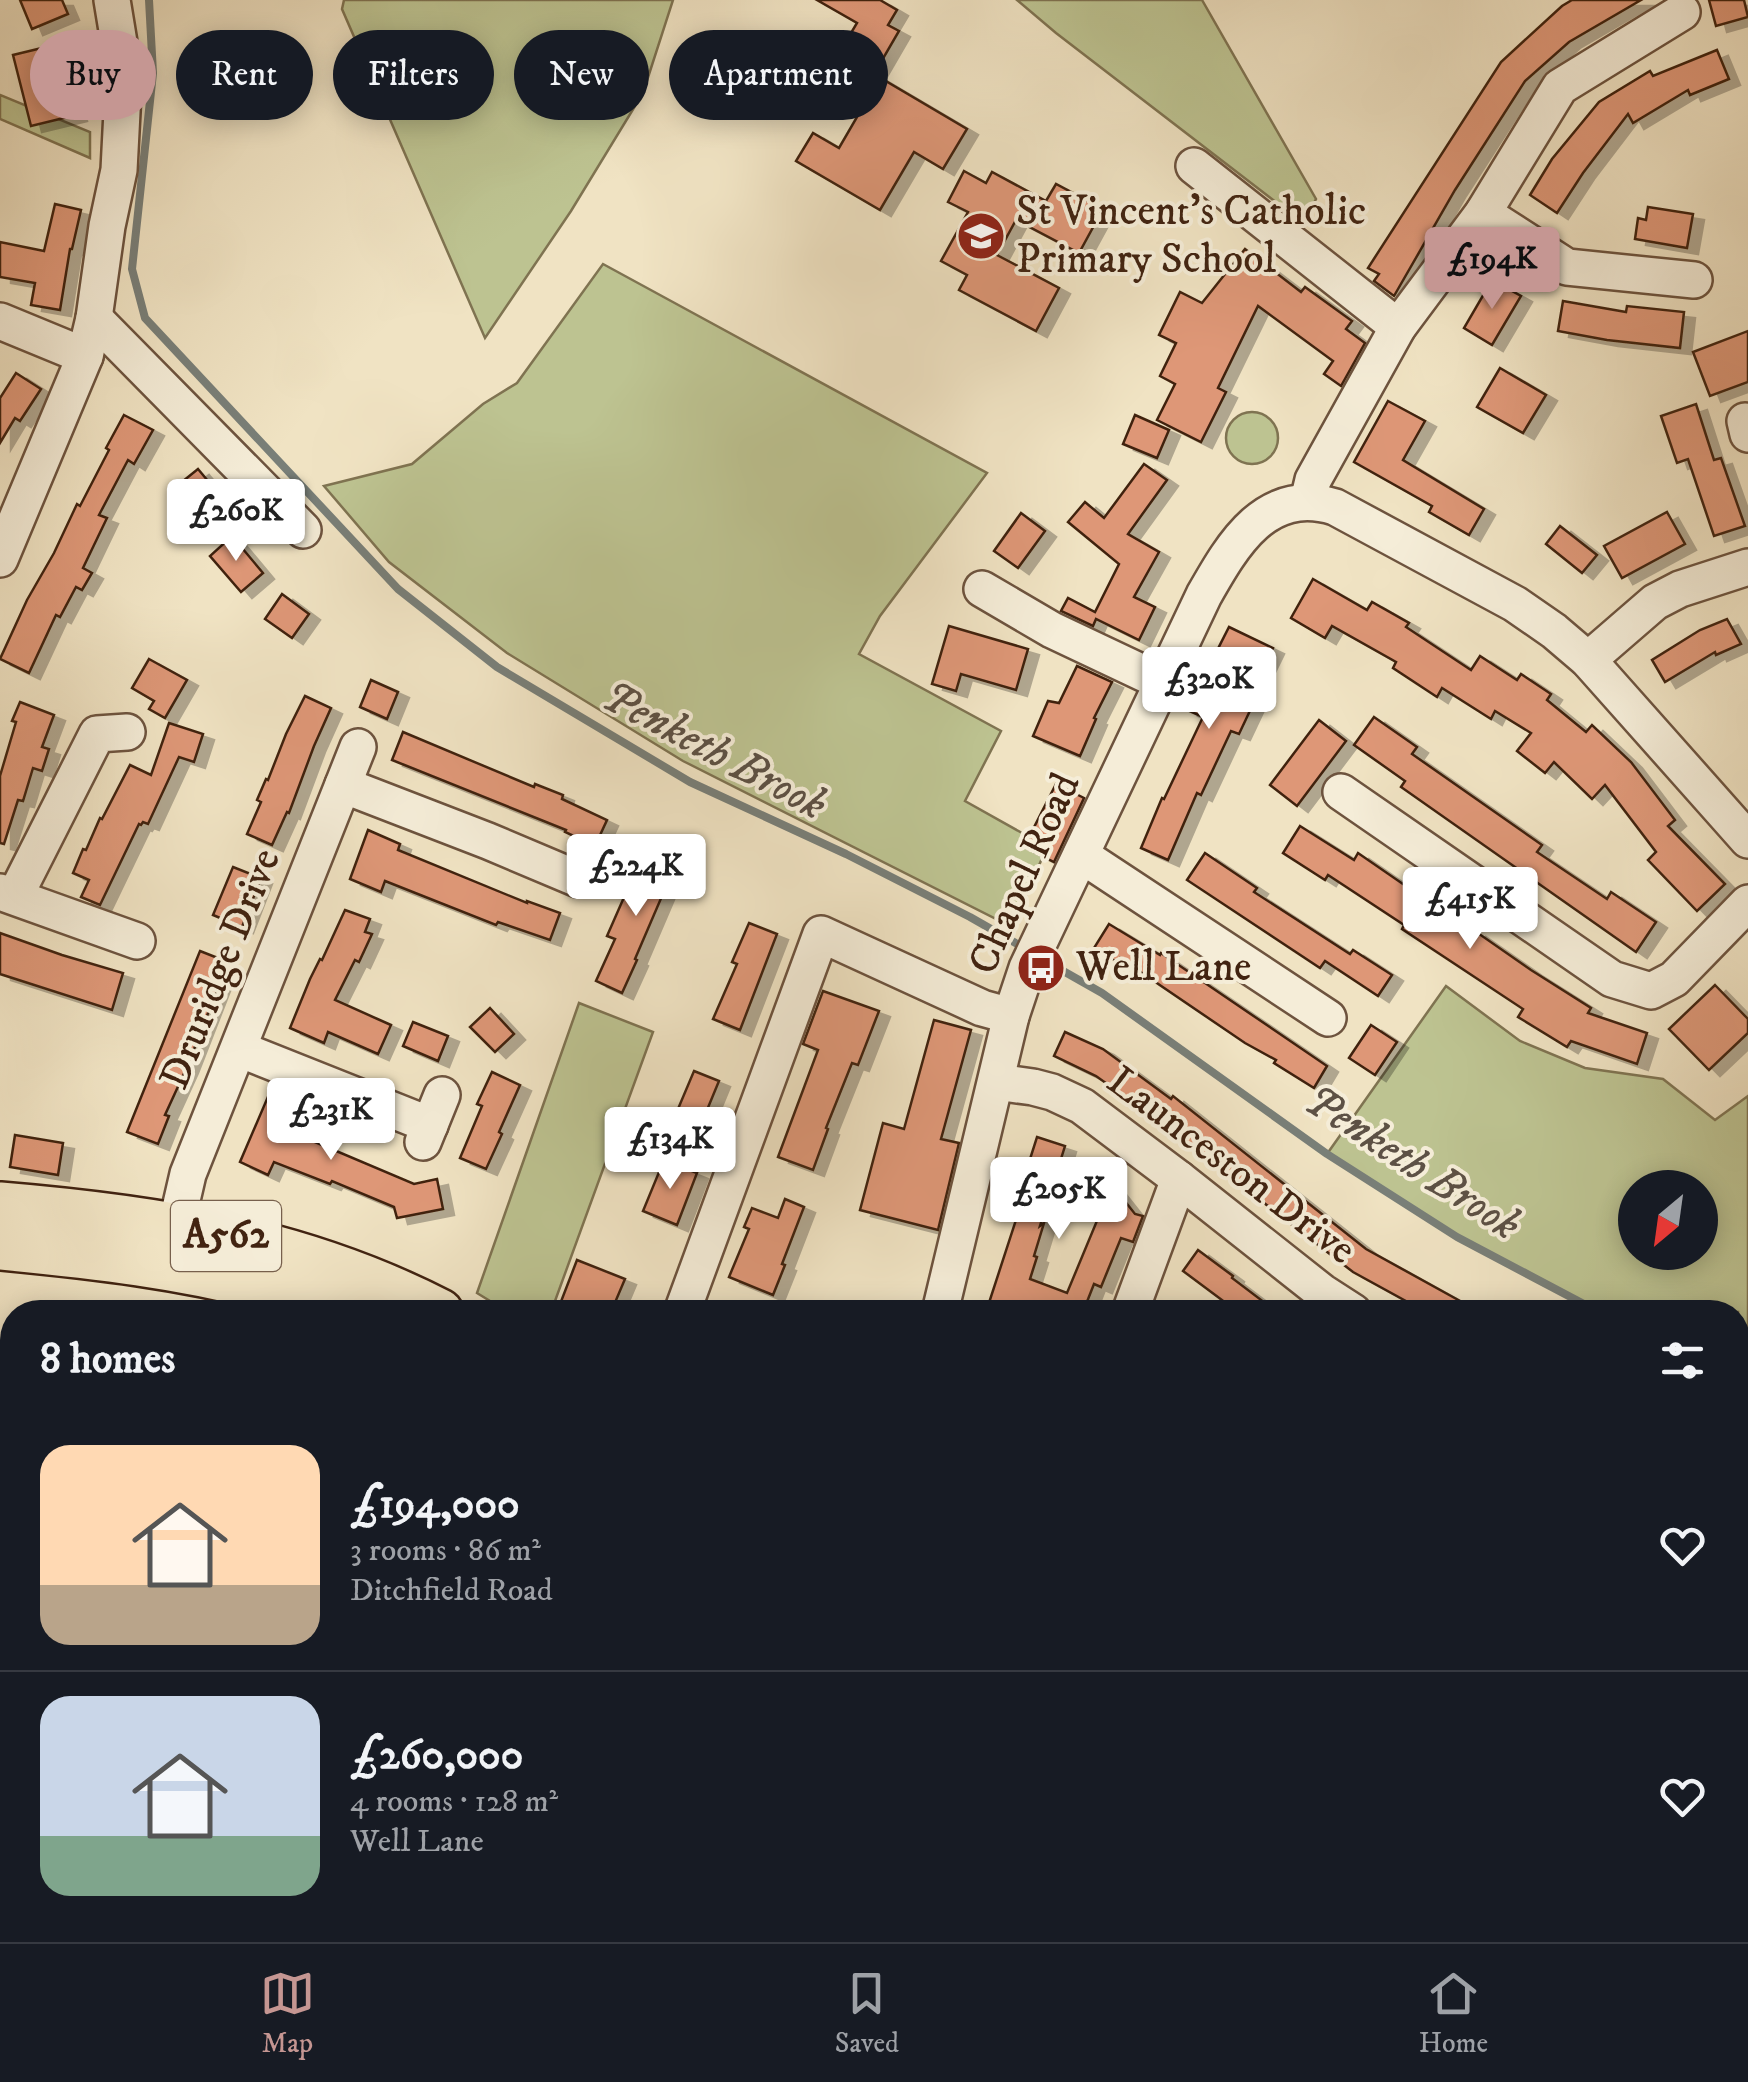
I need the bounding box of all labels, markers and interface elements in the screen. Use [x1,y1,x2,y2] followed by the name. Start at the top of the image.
[30,30,156,120] chip: Buy
[176,30,313,120] chip: Rent
[333,30,494,120] chip: Filters
[514,30,649,120] chip: New
[669,30,888,120] chip: Apartment
[1016,186,1366,286] place label: St Vincent's Catholic Primary School
[955,210,1007,262] school or university icon: St Vincent's Catholic Primary School
[1422,227,1562,312] pin: £194K
[1447,239,1537,279] text: £194K
[166,479,306,564] pin: £260K
[189,491,283,531] text: £260K
[1139,647,1279,732] pin: £320K
[1164,659,1254,699] text: £320K
[592,669,836,834] water label: Penketh Brook
[958,765,1092,983] street label: Chapel Road
[566,834,706,919] pin: £224K
[149,841,293,1097] street label: Druridge Drive
[589,846,683,886] text: £224K
[1400,867,1540,952] pin: £415K
[1425,879,1515,919] text: £415K
[1015,942,1067,994] bus stop icon: Well Lane
[1075,942,1251,994] place label: Well Lane
[1096,1056,1366,1276] street label: Launceston Drive
[1294,1073,1531,1254] water label: Penketh Brook
[261,1078,401,1163] pin: £231K
[289,1090,373,1130] text: £231K
[600,1107,740,1192] pin: £134K
[627,1119,713,1159] text: £134K
[989,1157,1129,1242] pin: £205K
[1012,1169,1106,1209] text: £205K
[1618,1170,1718,1270] north arrow
[1618,1170,1718,1270] map controls
[171,1201,281,1271] road number: A562
[1655,1333,1710,1388] icon: filters
[40,1334,175,1386] text: 8 homes
[350,1479,520,1531] text: £194,000
[120,1485,240,1605] icon: home
[1655,1518,1710,1573] icon: heart
[350,1531,541,1571] text: 3 rooms · 86 m²
[350,1571,553,1611] text: Ditchfield Road
[350,1730,523,1782] text: £260,000
[120,1736,240,1856] icon: home
[1655,1769,1710,1824] icon: heart
[350,1782,558,1822] text: 4 rooms · 128 m²
[350,1822,484,1862] text: Well Lane
[260,1966,315,2061] tab: Map
[835,1966,899,2061] tab: Saved
[1419,1966,1488,2061] tab: Home

